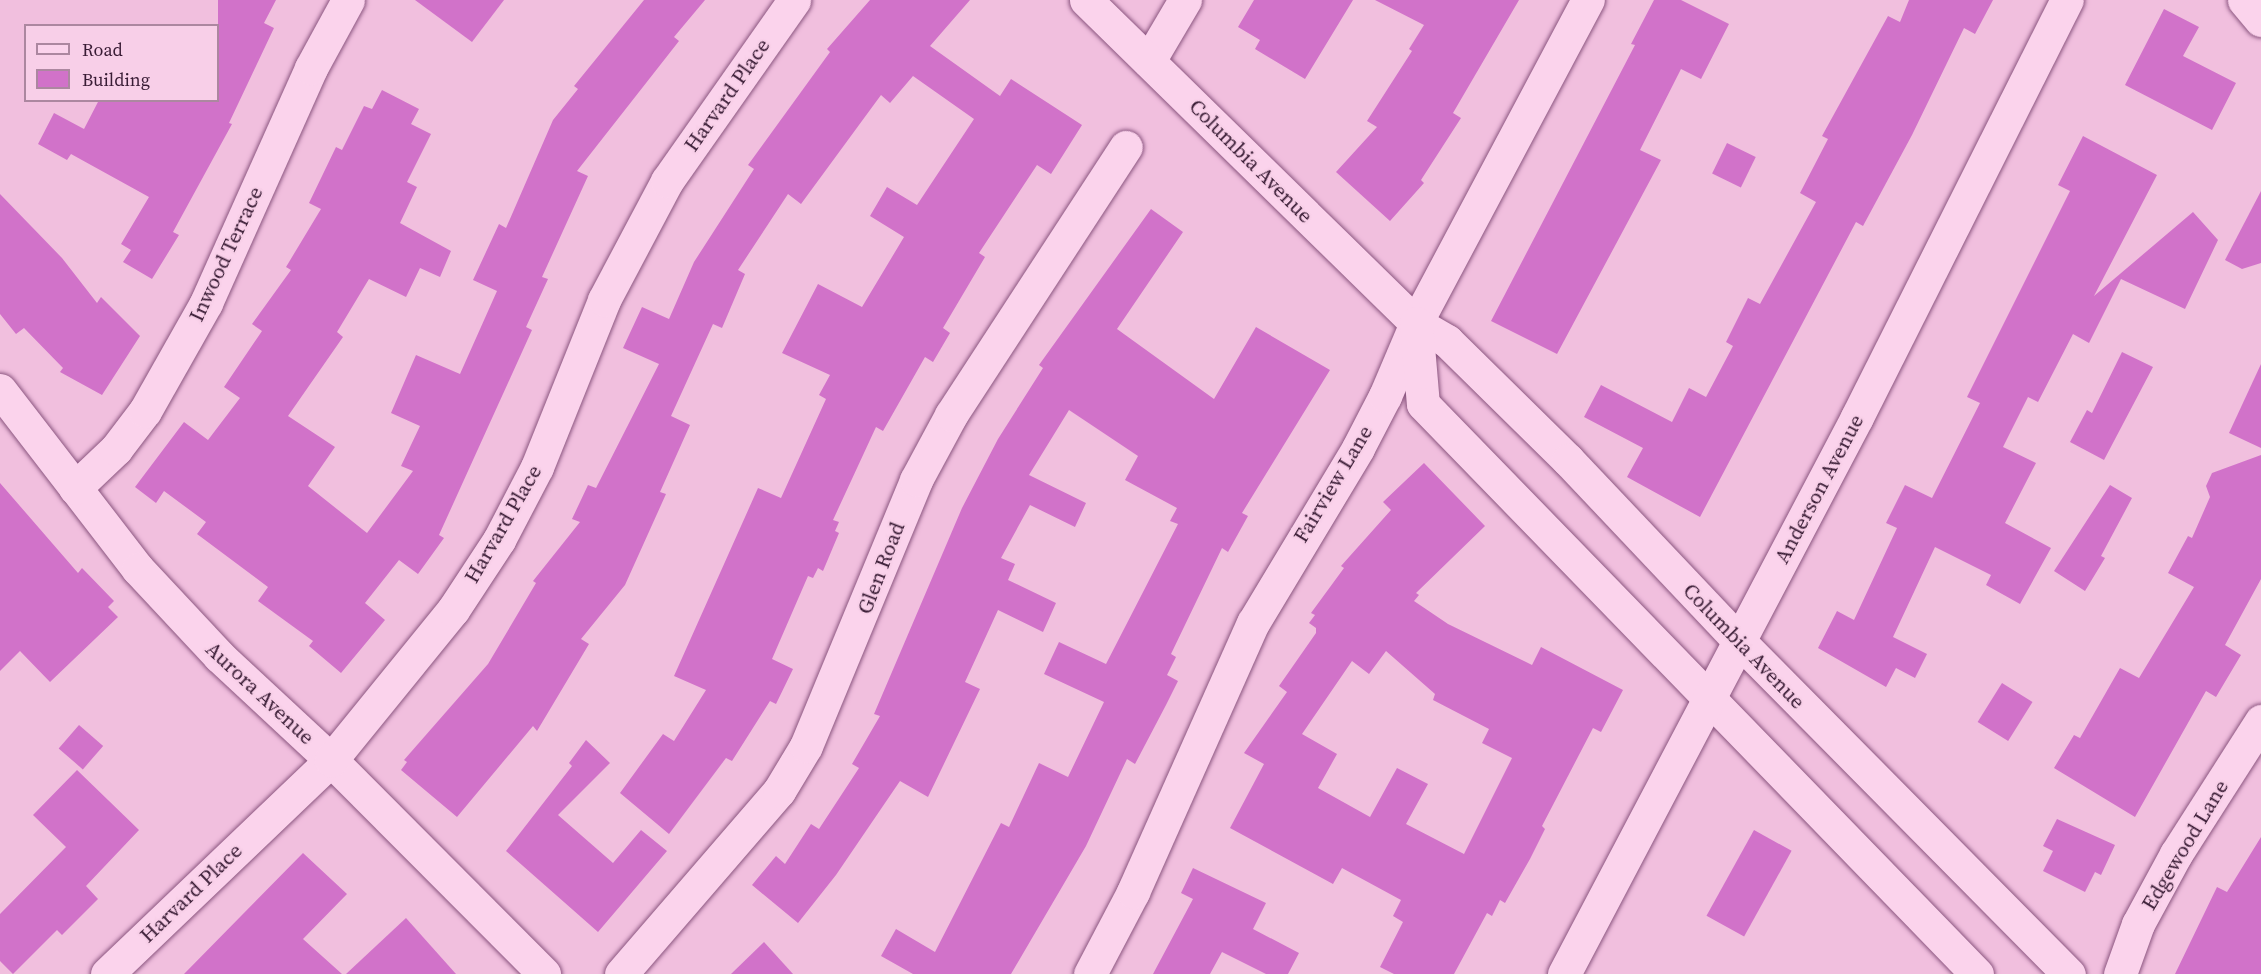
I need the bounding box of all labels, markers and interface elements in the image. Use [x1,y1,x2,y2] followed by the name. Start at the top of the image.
[24,24,219,102] legend
[679,34,775,156] street label: Harvard Place
[82,37,123,62] text: Road
[82,67,150,92] text: Building
[1184,94,1318,228] street label: Columbia Avenue
[184,182,268,326] street label: Inwood Terrace
[1769,410,1869,568] street label: Anderson Avenue
[1288,421,1378,547] street label: Fairview Lane
[459,460,547,588] street label: Harvard Place
[852,518,910,618] street label: Glen Road
[1678,578,1810,714] street label: Columbia Avenue
[201,636,319,750] street label: Aurora Avenue
[2136,775,2234,915] street label: Edgewood Lane
[135,838,247,948] street label: Harvard Place

